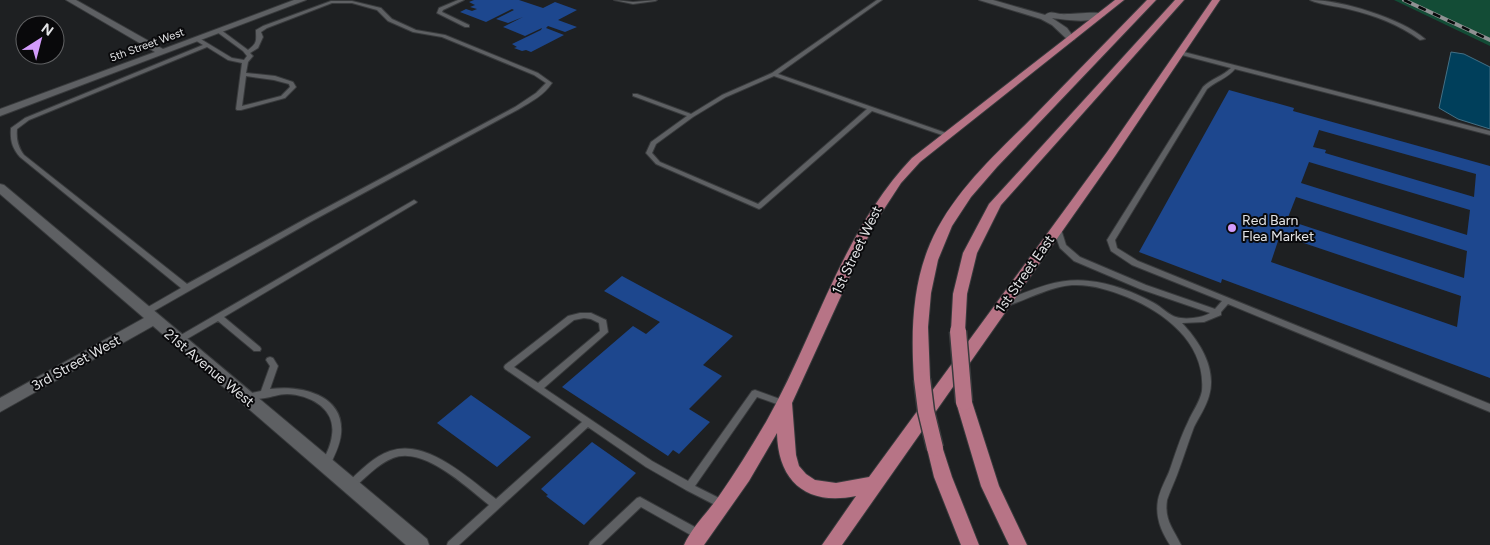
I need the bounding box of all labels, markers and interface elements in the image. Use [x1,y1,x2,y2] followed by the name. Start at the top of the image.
[15,15,65,65] north arrow
[38,20,57,40] text: N
[108,26,186,64] street label: 5th Street West
[828,203,886,297] street label: 1st Street West
[1242,212,1314,245] place label: Red Barn Flea Market
[1226,222,1238,234] marker: Red Barn Flea Market
[992,232,1058,316] street label: 1st Street East
[161,325,257,411] street label: 21st Avenue West
[29,332,123,394] street label: 3rd Street West

